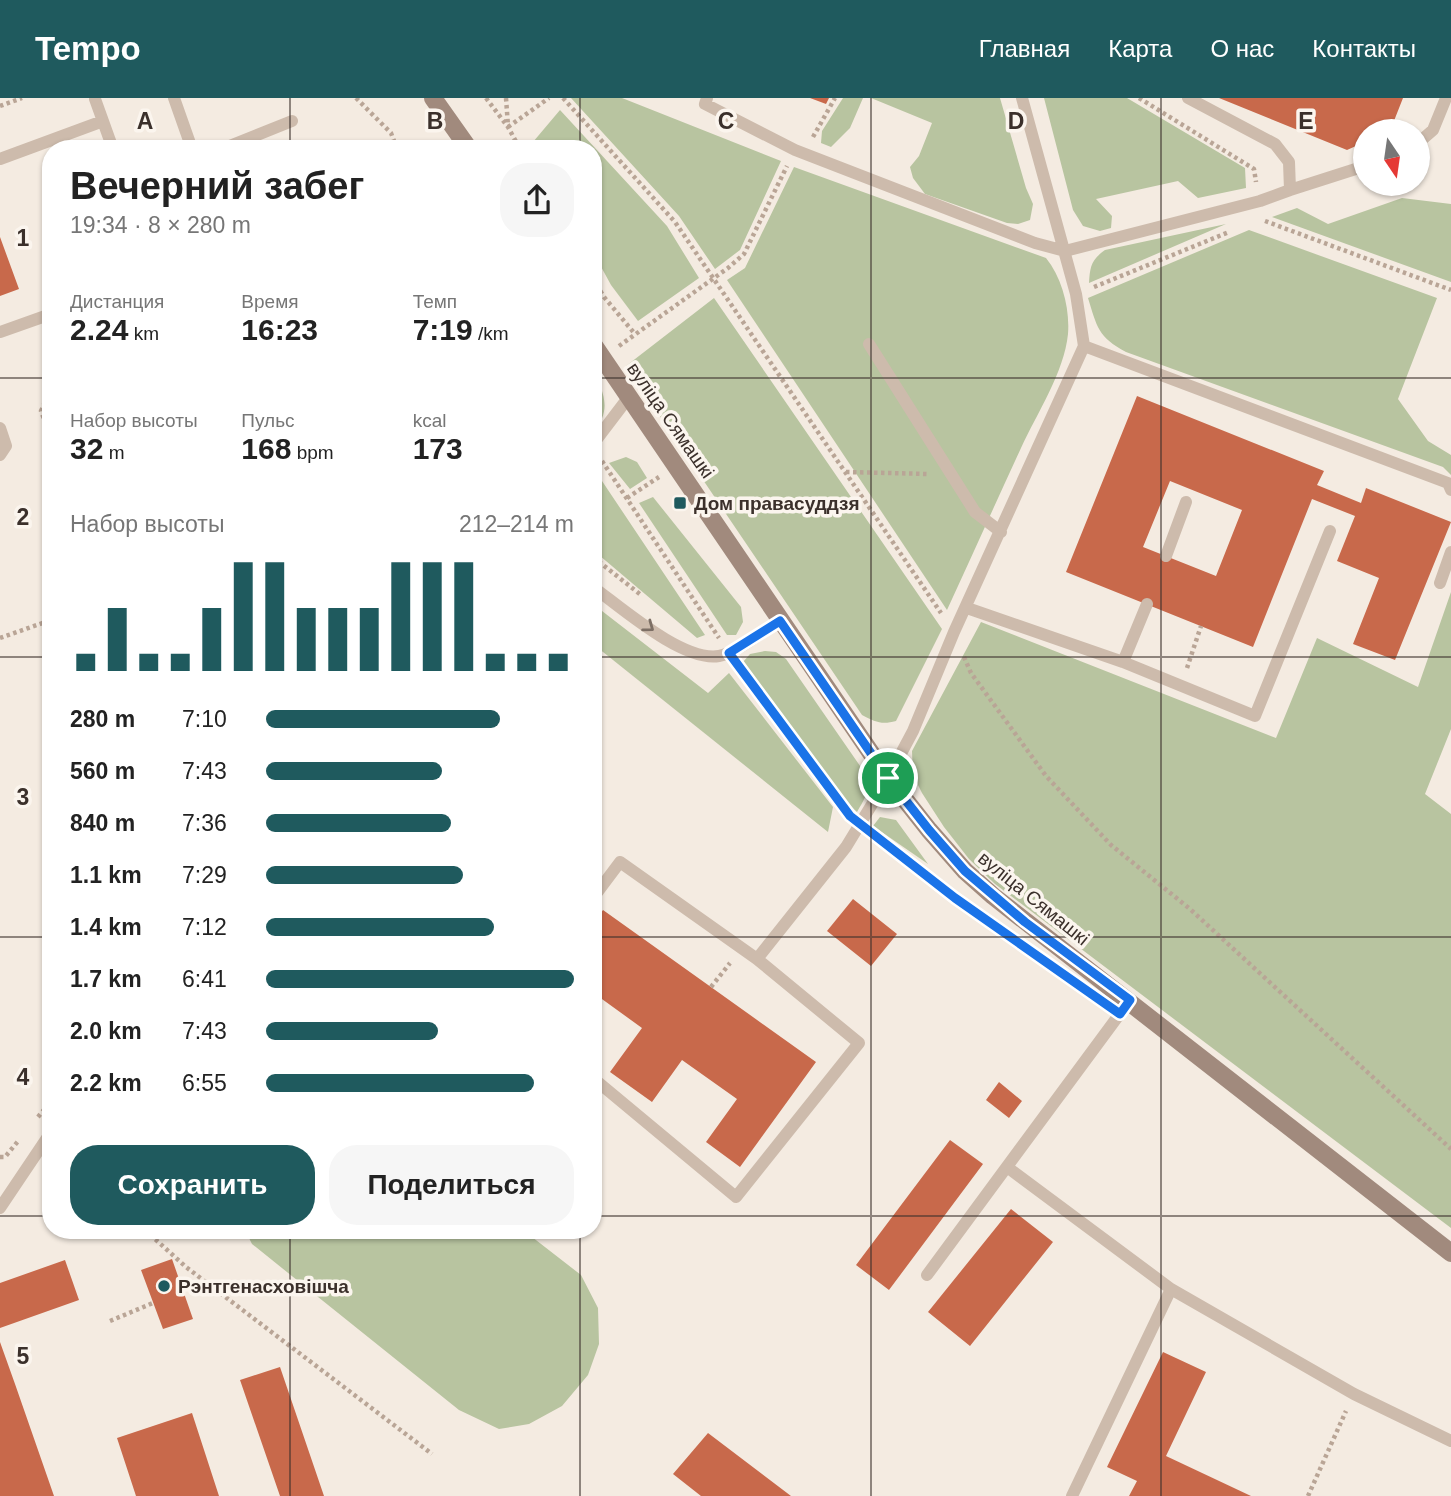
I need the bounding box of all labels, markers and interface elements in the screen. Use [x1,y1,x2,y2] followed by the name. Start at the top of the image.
[35,30,141,67] text: Tempo
[979,35,1070,62] text: Главная
[1108,35,1172,62] text: Карта
[1210,35,1274,62] text: О нас
[1312,35,1416,62] text: Контакты
[137,108,153,134] text: A
[427,108,443,134] text: B
[718,108,734,134] text: C
[1008,108,1024,134] text: D
[1298,108,1314,134] text: E
[1353,119,1430,196] north arrow
[1353,119,1430,196] map controls
[500,163,574,237] button: share
[70,165,364,207] text: Вечерний забег
[70,212,251,238] text: 19:34 · 8 × 280 m
[17,225,30,251] text: 1
[70,291,164,312] text: Дистанция
[241,291,299,312] text: Время
[413,291,457,312] text: Темп
[70,313,128,346] text: 2.24
[241,313,318,346] text: 16:23
[413,313,473,346] text: 7:19
[128,323,159,344] text: km
[473,323,509,344] text: /km
[623,358,718,482] street label: вуліца Сямашкі
[70,410,198,431] text: Набор высоты
[241,410,295,431] text: Пульс
[413,410,446,431] text: kcal
[70,432,103,465] text: 32
[241,432,291,465] text: 168
[413,432,463,465] text: 173
[103,442,124,463] text: m
[291,442,334,463] text: bpm
[694,493,860,514] place label: Дом правасуддзя
[672,495,688,511] marker: Дом правасуддзя
[17,504,29,530] text: 2
[70,511,224,537] text: Набор высоты
[459,511,574,537] text: 212–214 m
[641,619,654,631] one-way arrow
[70,706,135,732] text: 280 m
[182,706,227,732] text: 7:10
[858,748,918,808] pin
[70,758,135,784] text: 560 m
[182,758,227,784] text: 7:43
[869,759,907,797] icon: arrive
[17,784,29,810] text: 3
[70,810,135,836] text: 840 m
[182,810,227,836] text: 7:36
[974,847,1093,949] street label: вуліца Сямашкі
[70,862,142,888] text: 1.1 km
[182,862,227,888] text: 7:29
[70,914,142,940] text: 1.4 km
[182,914,227,940] text: 7:12
[70,966,142,992] text: 1.7 km
[182,966,227,992] text: 6:41
[70,1018,142,1044] text: 2.0 km
[182,1018,227,1044] text: 7:43
[17,1064,30,1090] text: 4
[70,1070,142,1096] text: 2.2 km
[182,1070,227,1096] text: 6:55
[70,1145,315,1225] button: Сохранить
[329,1145,574,1225] button: Поделиться
[178,1276,349,1297] place label: Рэнтгенасховішча
[156,1278,172,1294] marker: Рэнтгенасховішча
[17,1343,30,1369] text: 5

